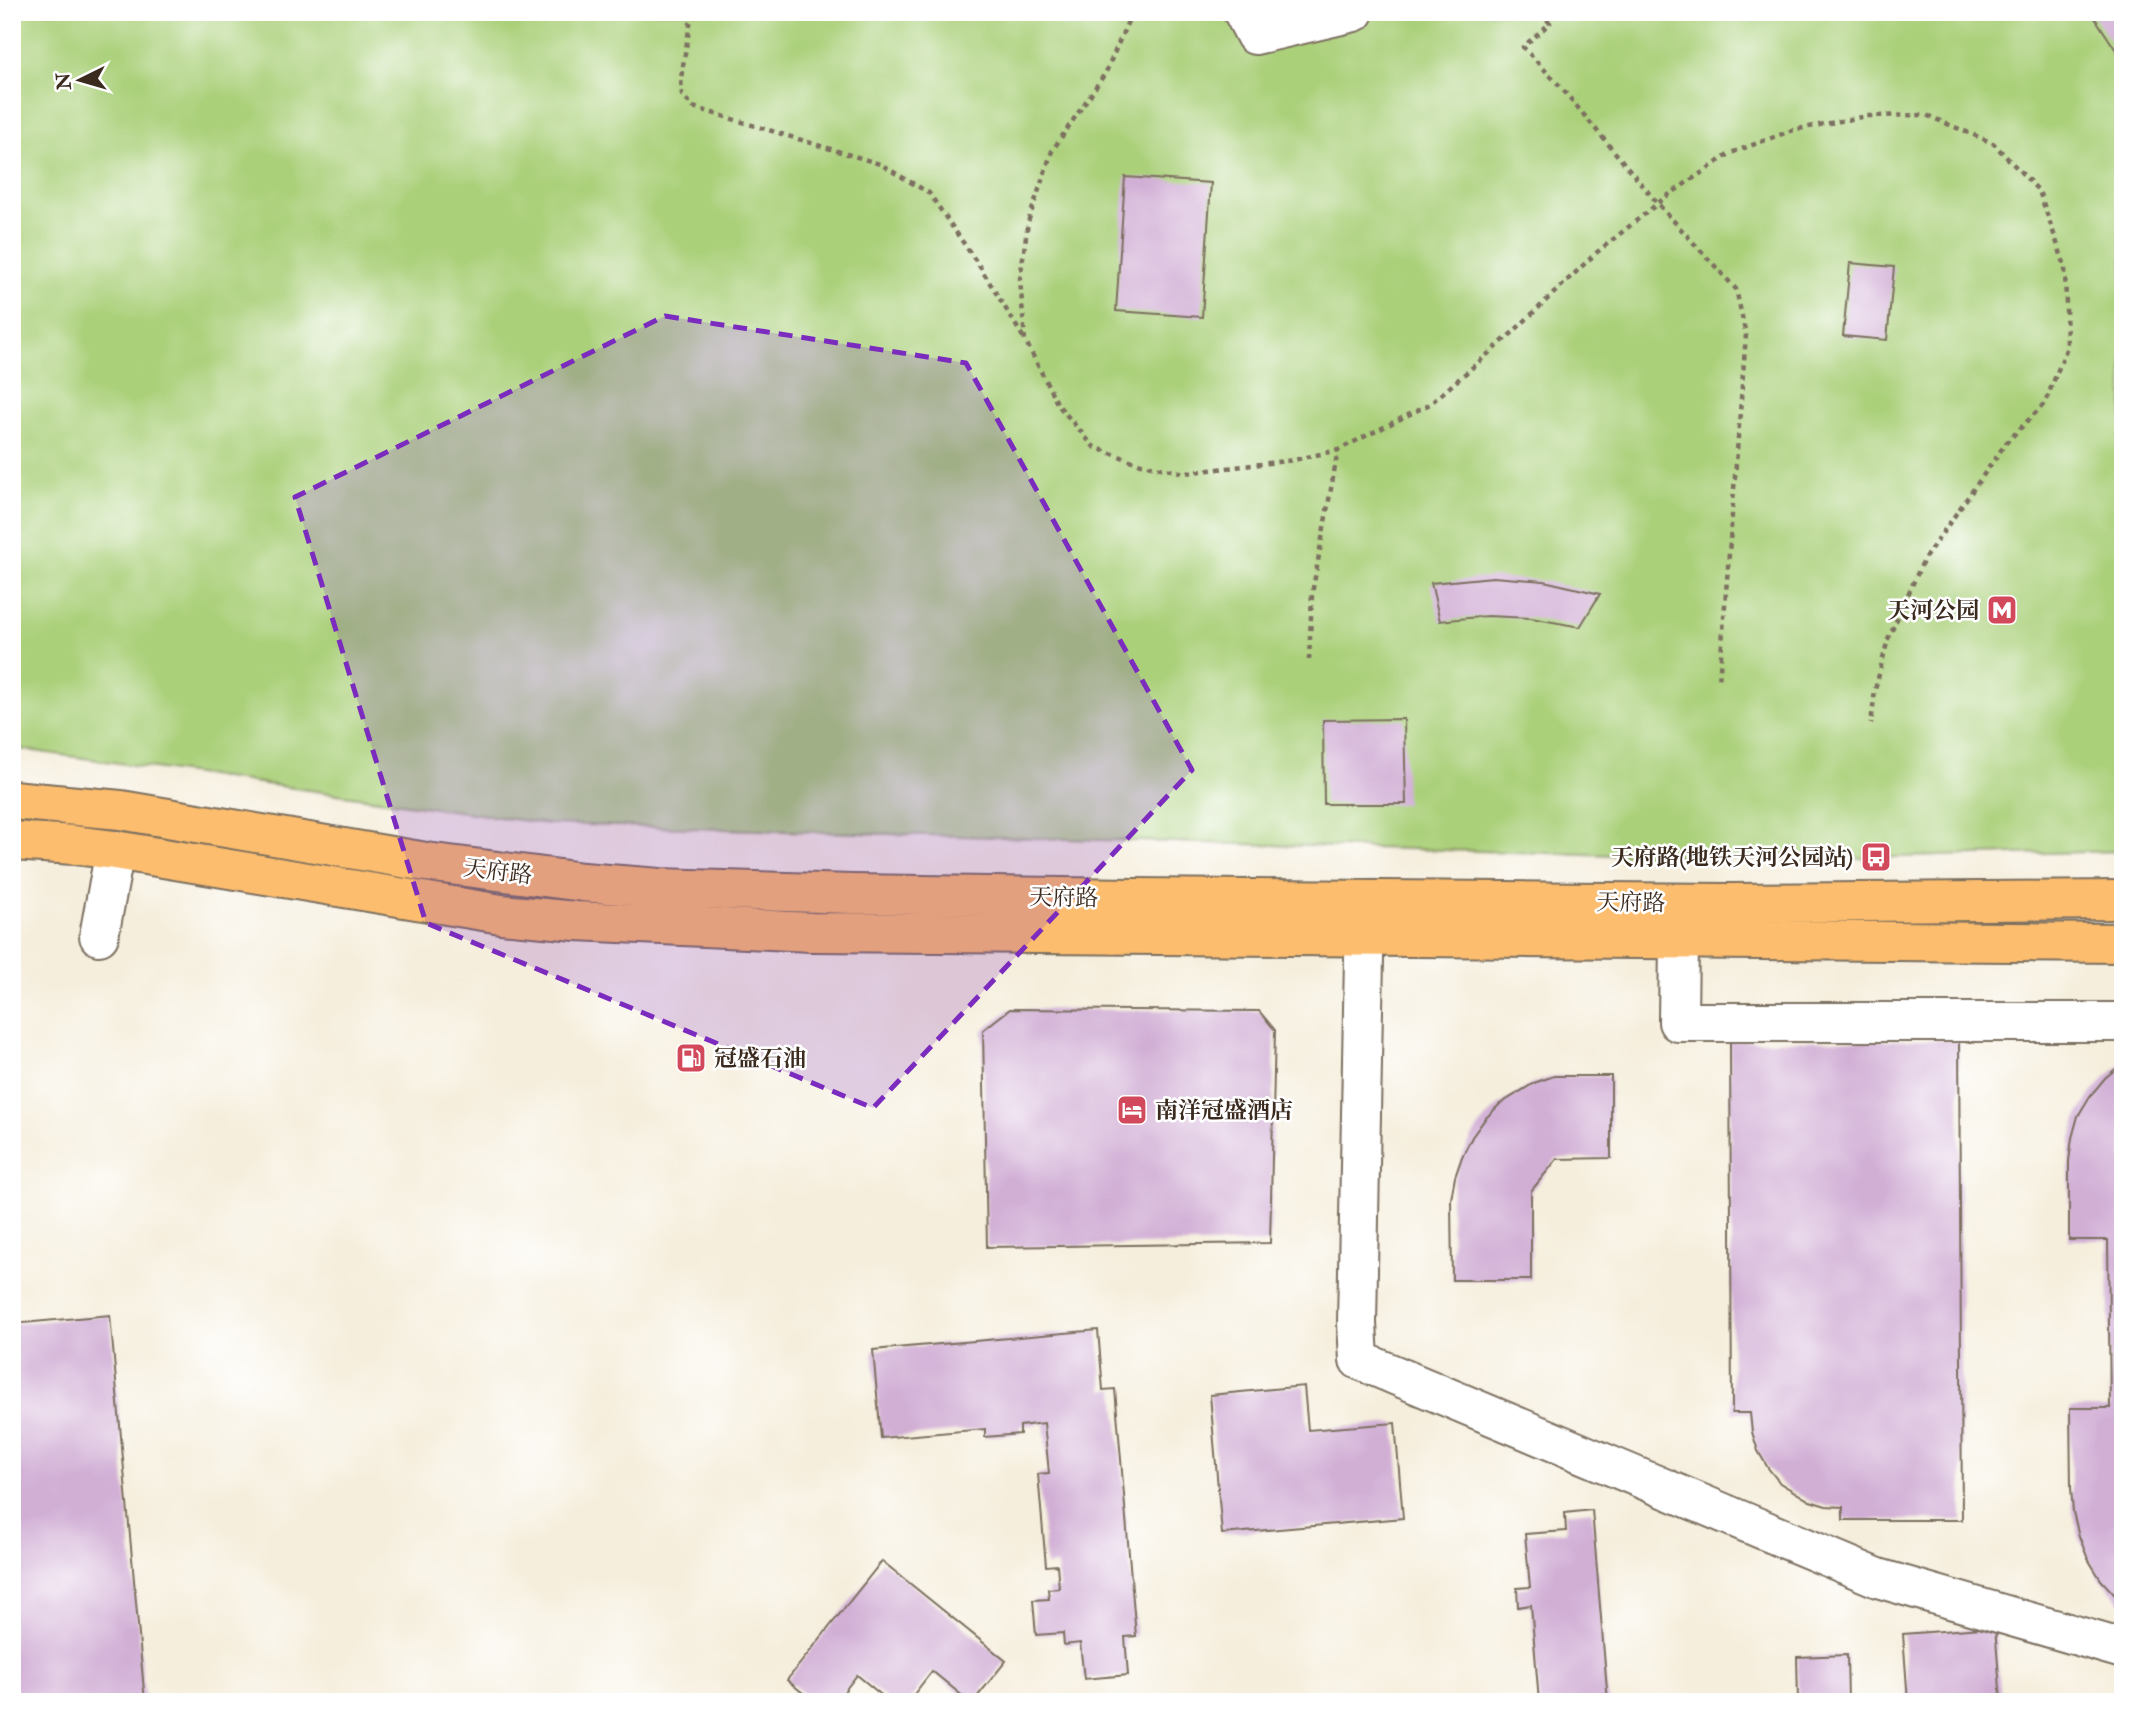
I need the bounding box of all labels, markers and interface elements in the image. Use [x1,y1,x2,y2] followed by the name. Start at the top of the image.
[46,46,116,116] north arrow
[51,71,77,92] text: N
[1985,593,2019,627] metro station icon: 天河公园
[1887,596,1979,625] place label: 天河公园
[1859,840,1893,874] bus stop icon: 天府路(地铁天河公园站)
[1610,843,1853,872] place label: 天府路(地铁天河公园站)
[462,853,534,890] street label: 天府路
[1029,882,1099,913] street label: 天府路
[1596,887,1666,918] street label: 天府路
[674,1041,708,1075] fuel station icon: 冠盛石油
[714,1044,806,1073] place label: 冠盛石油
[1115,1093,1149,1127] hotel icon: 南洋冠盛酒店
[1155,1096,1293,1125] place label: 南洋冠盛酒店

